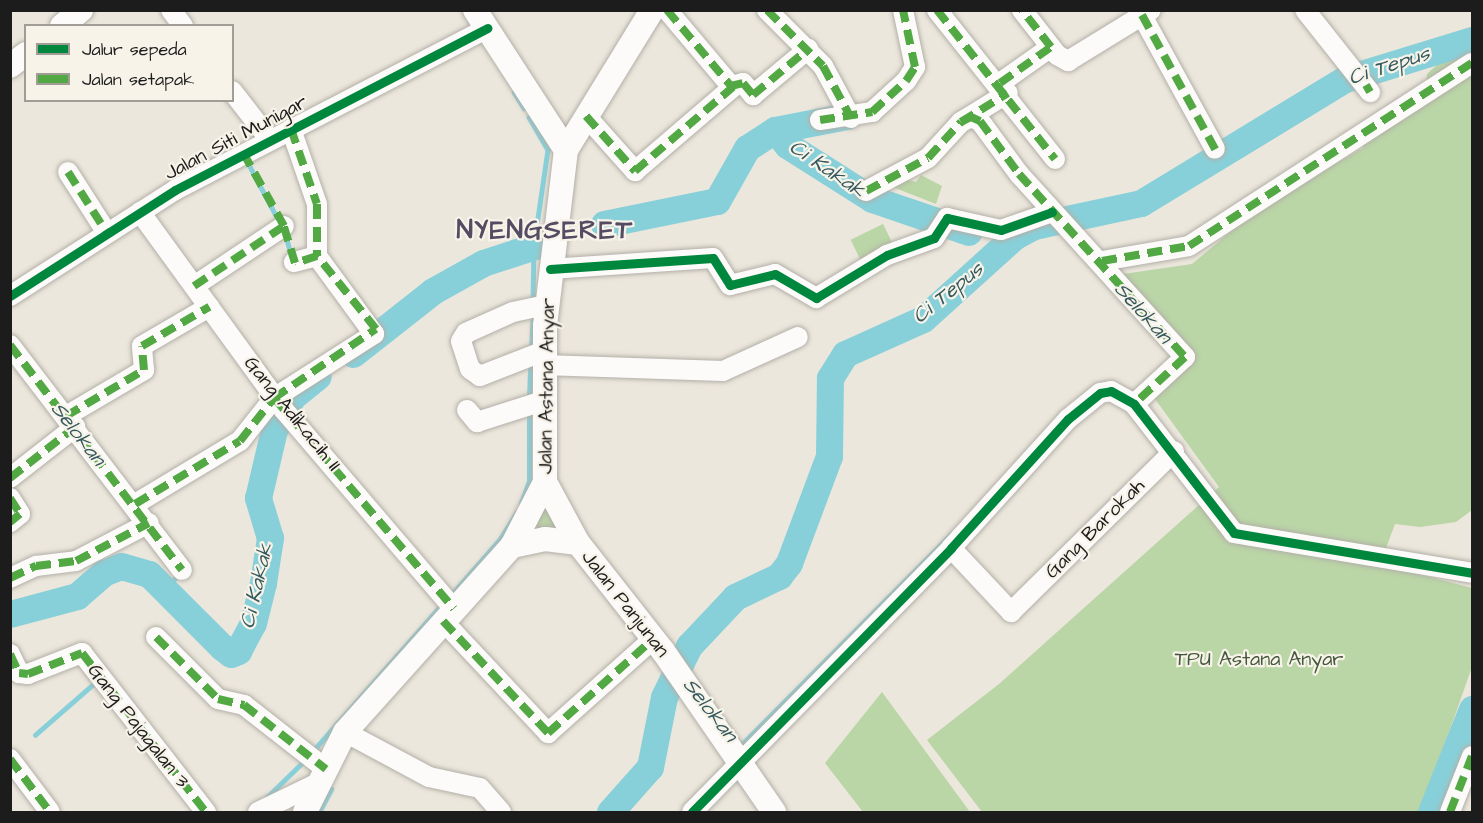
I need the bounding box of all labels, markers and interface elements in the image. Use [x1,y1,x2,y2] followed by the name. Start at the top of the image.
[24,24,234,102] legend
[82,37,187,62] text: Jalur sepeda
[1345,41,1433,91] water label: Ci Tepus
[82,67,194,92] text: Jalan setapak
[160,90,312,186] street label: Jalan Siti Munigar
[784,134,870,204] water label: Ci Kakak
[456,215,634,247] district label: NYENGSERET
[908,257,988,329] water label: Ci Tepus
[1109,277,1177,349] water label: Selokan
[533,298,561,474] street label: Jalan Astana Anyar
[238,352,346,476] street label: Gang Adikacih II
[45,397,111,471] water label: Selokan
[1040,474,1150,584] street label: Gang Barokah
[235,541,279,631] water label: Ci Kakak
[576,546,674,662] street label: Jalan Panjunan
[1175,647,1343,671] park label: TPU Astana Anyar
[82,659,194,793] street label: Gang Pajagalan 3
[677,673,743,747] water label: Selokan

